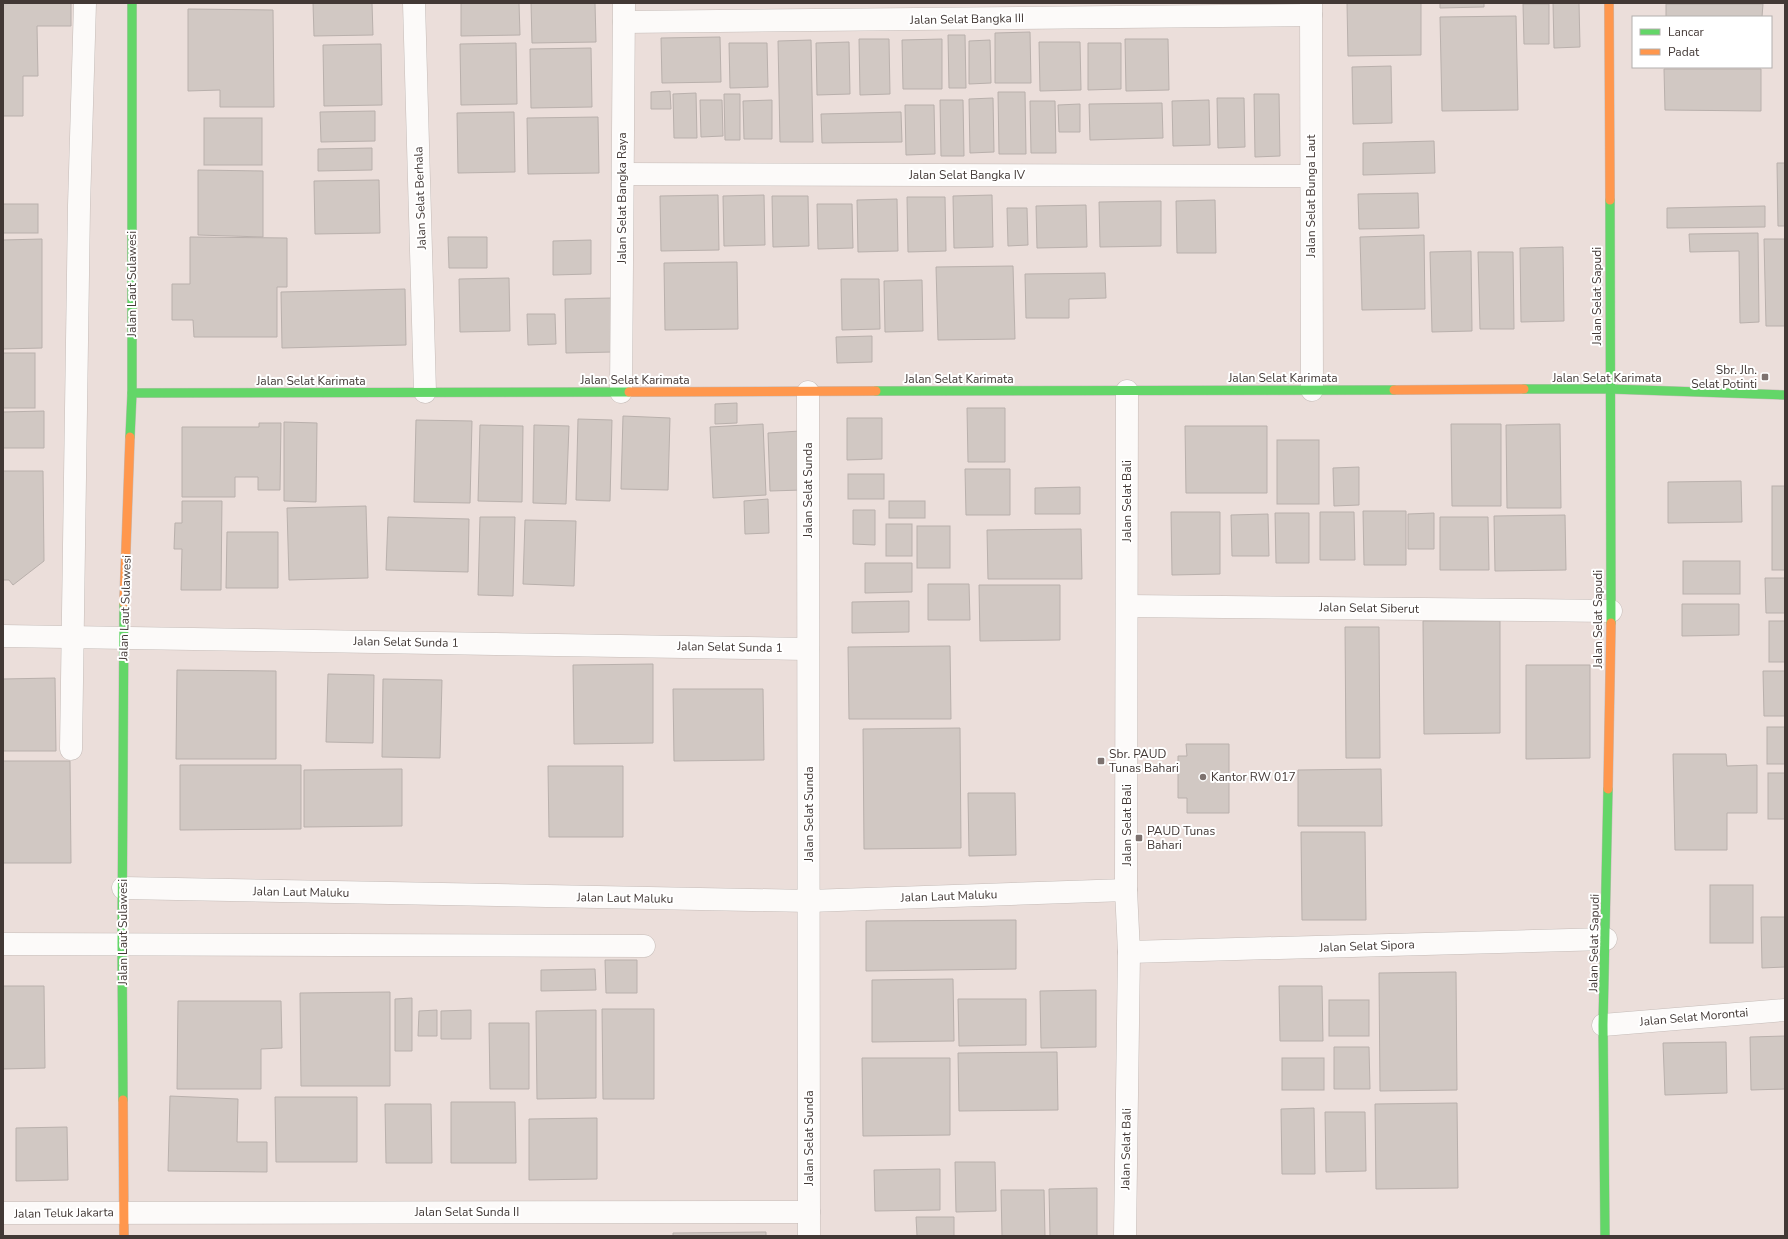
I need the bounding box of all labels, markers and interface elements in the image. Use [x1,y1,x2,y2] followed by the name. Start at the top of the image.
[909,10,1024,28] street label: Jalan Selat Bangka III
[1632,16,1772,68] legend
[1668,24,1705,40] text: Lancar
[1668,44,1700,60] text: Padat
[614,132,630,265] street label: Jalan Selat Bangka Raya
[1303,134,1319,258] street label: Jalan Selat Bunga Laut
[410,146,430,251] street label: Jalan Selat Berhala
[908,167,1026,183] street label: Jalan Selat Bangka IV
[124,231,140,338] street label: Jalan Laut Sulawesi
[1589,247,1605,346] street label: Jalan Selat Sapudi
[1691,362,1757,392] place label: Sbr. Jln. Selat Potinti
[1227,370,1338,386] street label: Jalan Selat Karimata
[1551,370,1662,386] street label: Jalan Selat Karimata
[903,371,1014,387] street label: Jalan Selat Karimata
[579,372,690,388] street label: Jalan Selat Karimata
[1760,372,1770,382] marker: Sbr. Jln. Selat Potinti
[255,373,366,389] street label: Jalan Selat Karimata
[800,442,816,539] street label: Jalan Selat Sunda
[1119,460,1135,543] street label: Jalan Selat Bali
[115,555,135,662] street label: Jalan Laut Sulawesi
[1590,570,1606,669] street label: Jalan Selat Sapudi
[1318,599,1420,617] street label: Jalan Selat Siberut
[352,633,459,651] street label: Jalan Selat Sunda 1
[676,638,783,656] street label: Jalan Selat Sunda 1
[1109,746,1179,776] place label: Sbr. PAUD Tunas Bahari
[1096,756,1106,766] marker: Sbr. PAUD Tunas Bahari
[801,766,817,863] street label: Jalan Selat Sunda
[1211,769,1296,785] place label: Kantor RW 017
[1198,772,1208,782] marker: Kantor RW 017
[1119,784,1135,867] street label: Jalan Selat Bali
[1147,823,1215,853] place label: PAUD Tunas Bahari
[1134,833,1144,843] marker: PAUD Tunas Bahari
[115,879,131,986] street label: Jalan Laut Sulawesi
[252,883,349,901] street label: Jalan Laut Maluku
[899,886,998,906] street label: Jalan Laut Maluku
[576,889,673,907] street label: Jalan Laut Maluku
[1585,894,1603,993] street label: Jalan Selat Sapudi
[1318,936,1415,956] street label: Jalan Selat Sipora
[1638,1004,1749,1030] street label: Jalan Selat Morontai
[801,1090,817,1187] street label: Jalan Selat Sunda
[1117,1108,1135,1191] street label: Jalan Selat Bali
[13,1204,114,1222] street label: Jalan Teluk Jakarta
[414,1204,519,1220] street label: Jalan Selat Sunda II

